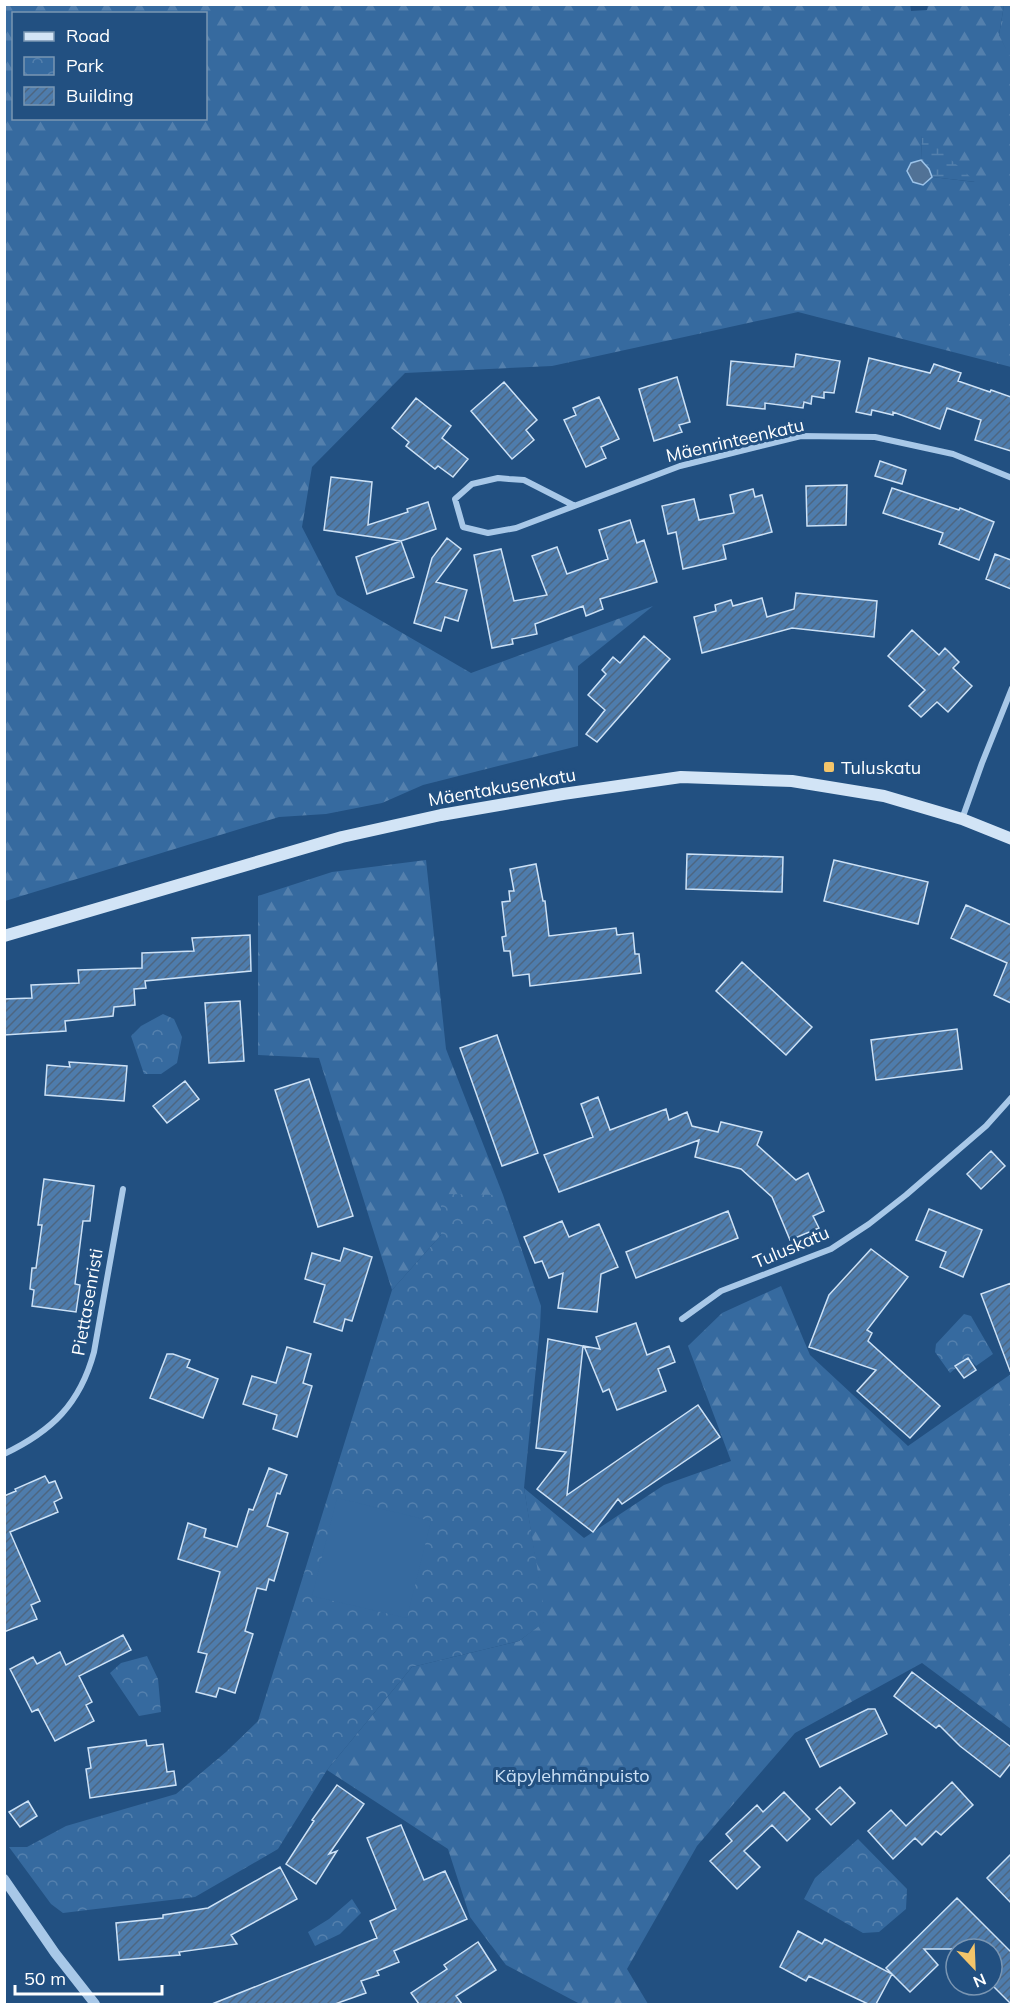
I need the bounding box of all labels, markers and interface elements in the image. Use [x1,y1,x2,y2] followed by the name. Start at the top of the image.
[12,12,207,120] legend
[66,24,110,47] text: Road
[66,54,105,77] text: Park
[66,84,134,107] text: Building
[664,413,806,467] street label: Mäenrinteenkatu
[841,756,921,779] place label: Tuluskatu
[822,760,836,774] marker: Tuluskatu
[426,763,578,811] street label: Mäentakusenkatu
[750,1221,832,1273] street label: Tuluskatu
[66,1247,108,1357] street label: Piettasenristi
[494,1764,650,1787] park label: Käpylehmänpuisto
[944,1937,1004,1997] north arrow
[15,1958,162,1996] scale bar
[24,1967,66,1990] text: 50 m
[970,1969,989,1992] text: N

